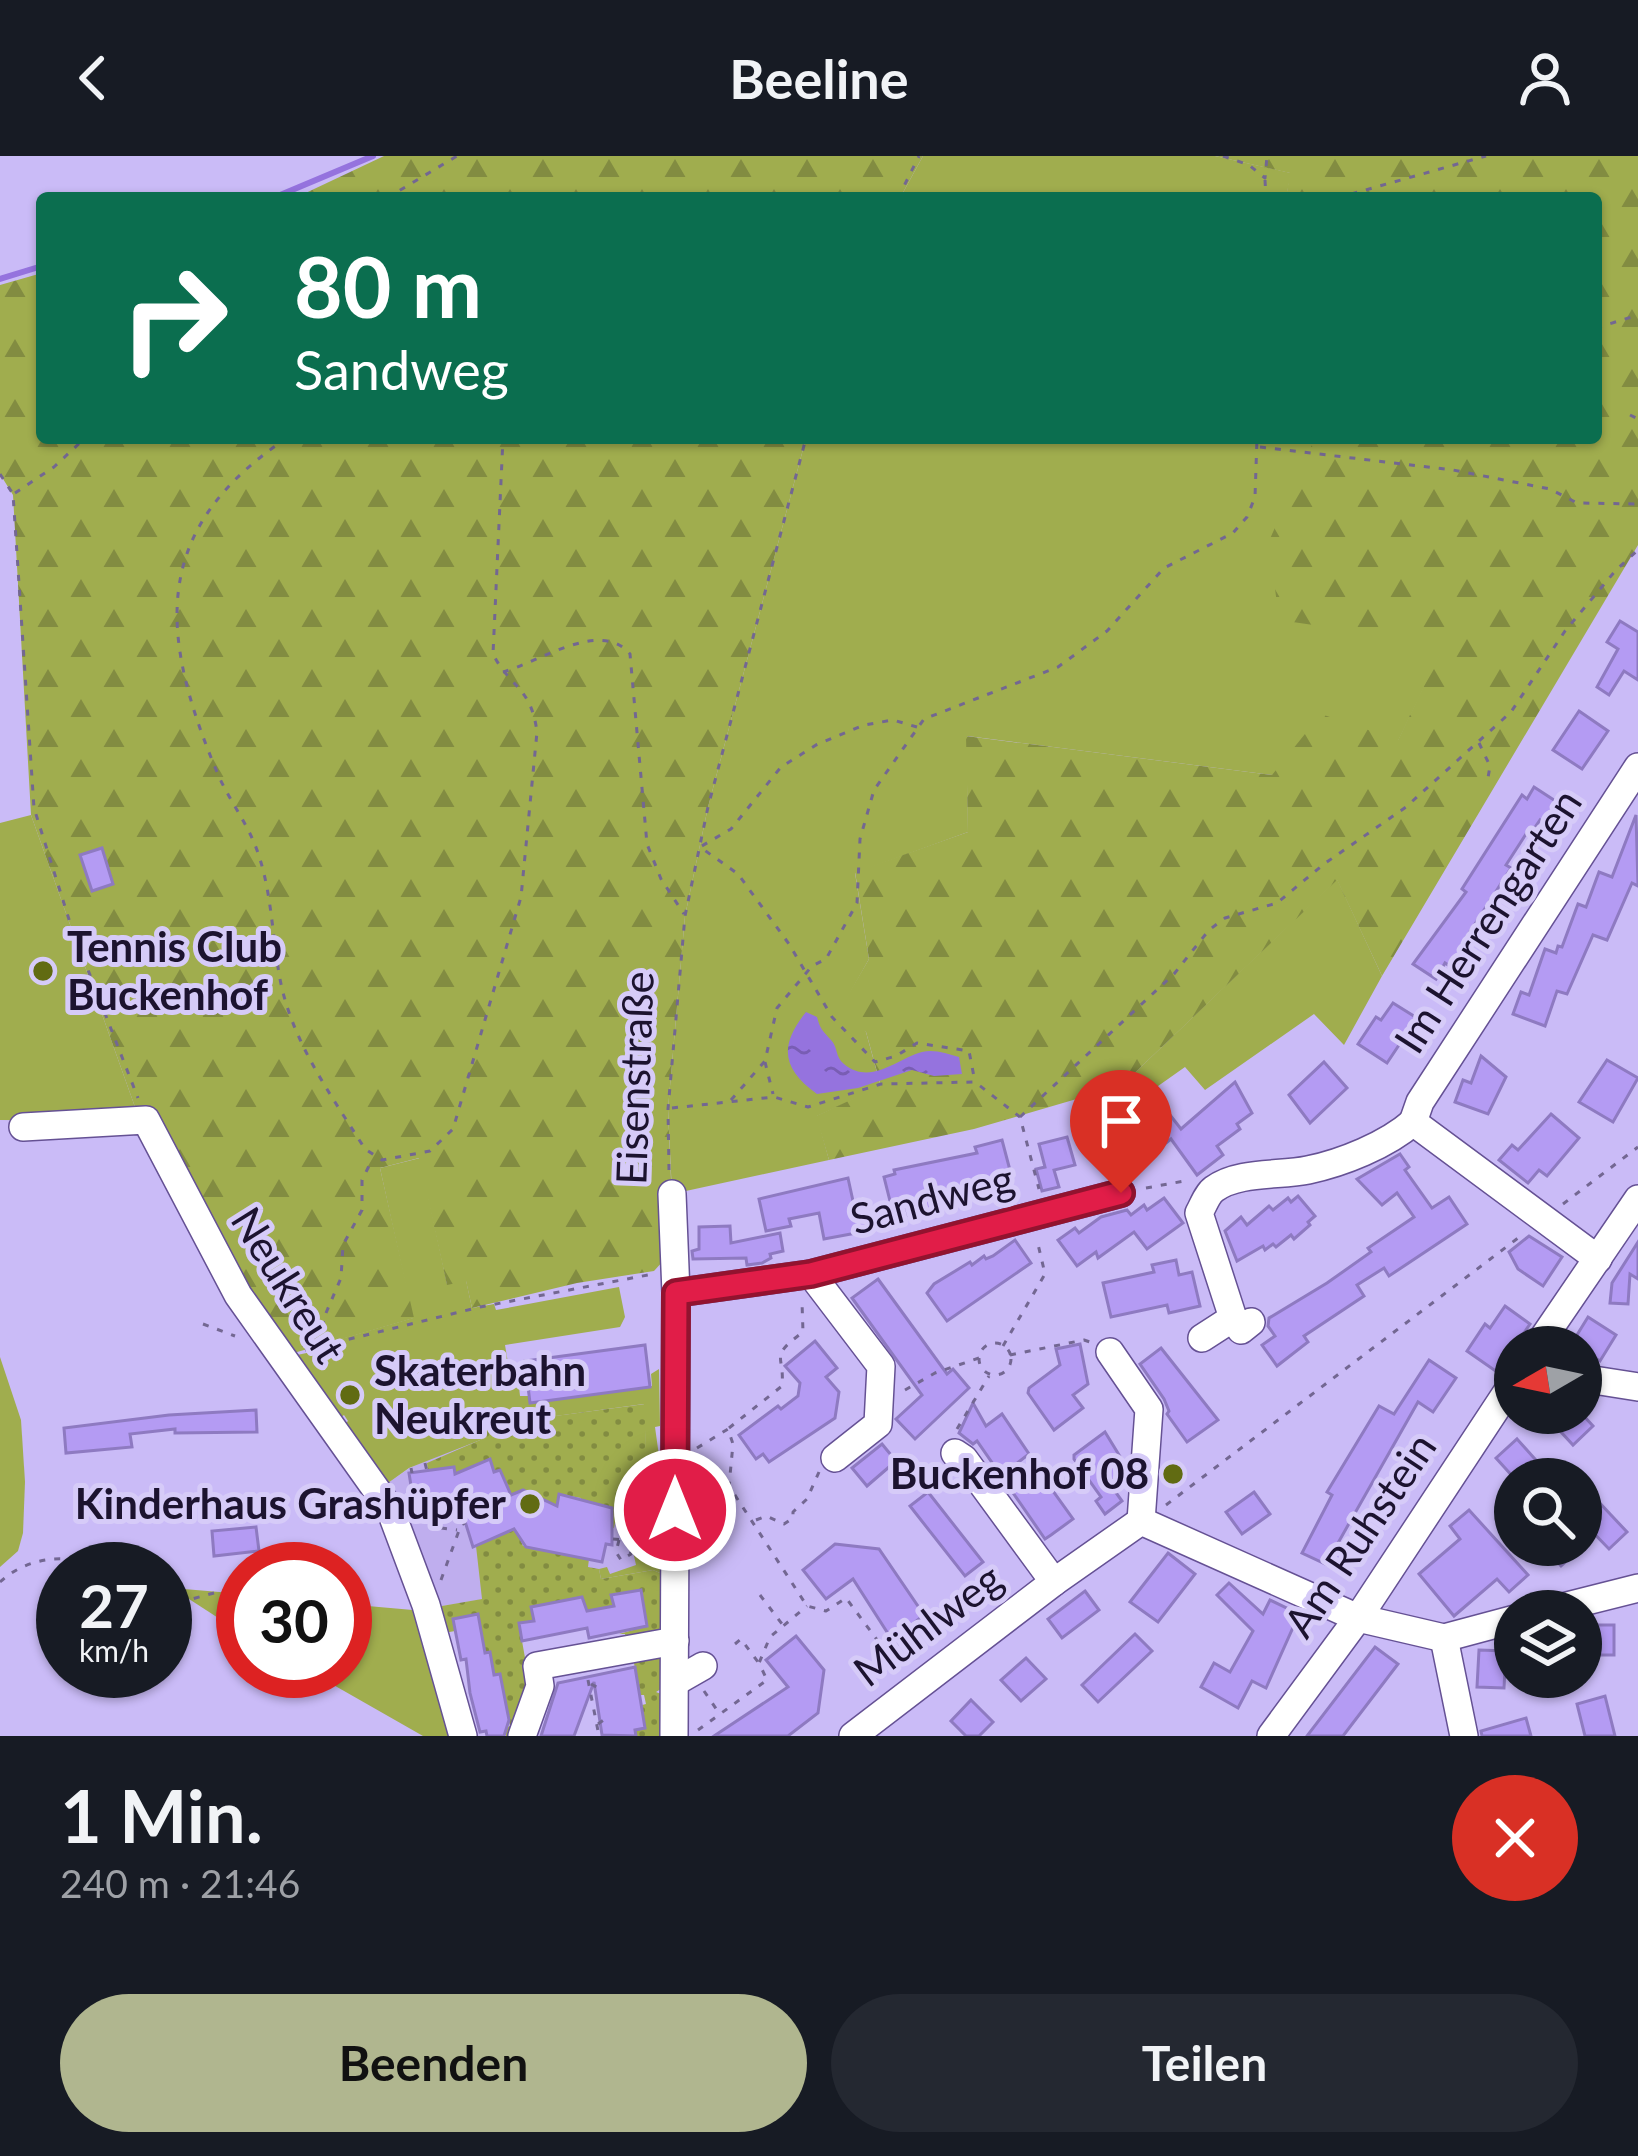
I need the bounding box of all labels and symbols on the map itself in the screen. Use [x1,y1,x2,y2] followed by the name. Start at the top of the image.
[1383,779,1591,1062] street label: Im Herrengarten
[67,921,282,1019] place label: Tennis Club Buckenhof
[30,958,56,984] marker: Tennis Club Buckenhof
[605,970,663,1186] street label: Eisenstraße
[1070,1070,1172,1193] pin
[845,1152,1019,1244] street label: Sandweg
[222,1198,356,1371] street label: Neukreut
[1494,1326,1602,1434] north arrow
[374,1345,586,1443] place label: Skaterbahn Neukreut
[337,1382,363,1408] marker: Skaterbahn Neukreut
[1273,1423,1446,1646] street label: Am Ruhstein
[612,1447,738,1573] position arrow
[890,1448,1149,1498] place label: Buckenhof 08
[1160,1461,1186,1487] marker: Buckenhof 08
[75,1478,506,1528] place label: Kinderhaus Grashüpfer
[517,1491,543,1517] marker: Kinderhaus Grashüpfer
[216,1542,372,1698] speed limit sign: 30
[844,1552,1011,1696] street label: Mühlweg

